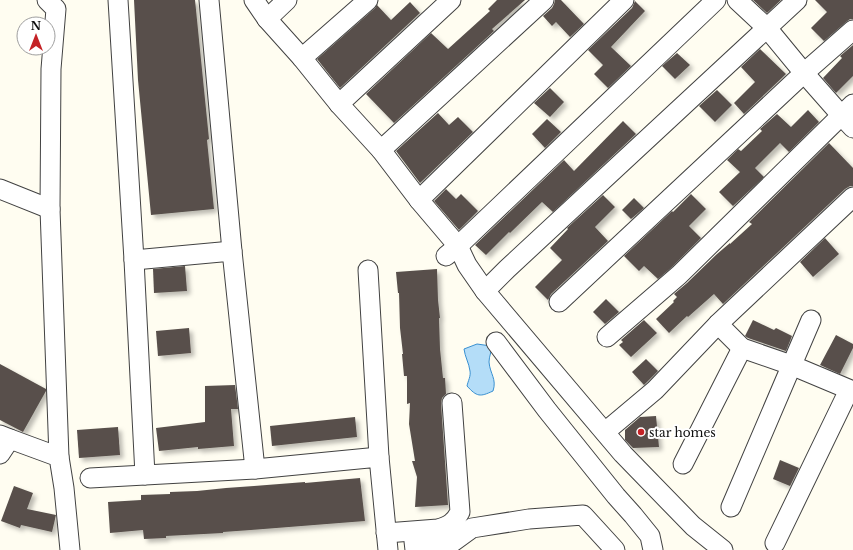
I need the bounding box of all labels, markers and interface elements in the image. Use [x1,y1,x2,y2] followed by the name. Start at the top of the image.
[16,16,56,56] north arrow
[31,19,42,33] text: N
[649,425,716,440] place label: star homes
[636,427,646,437] marker: star homes

